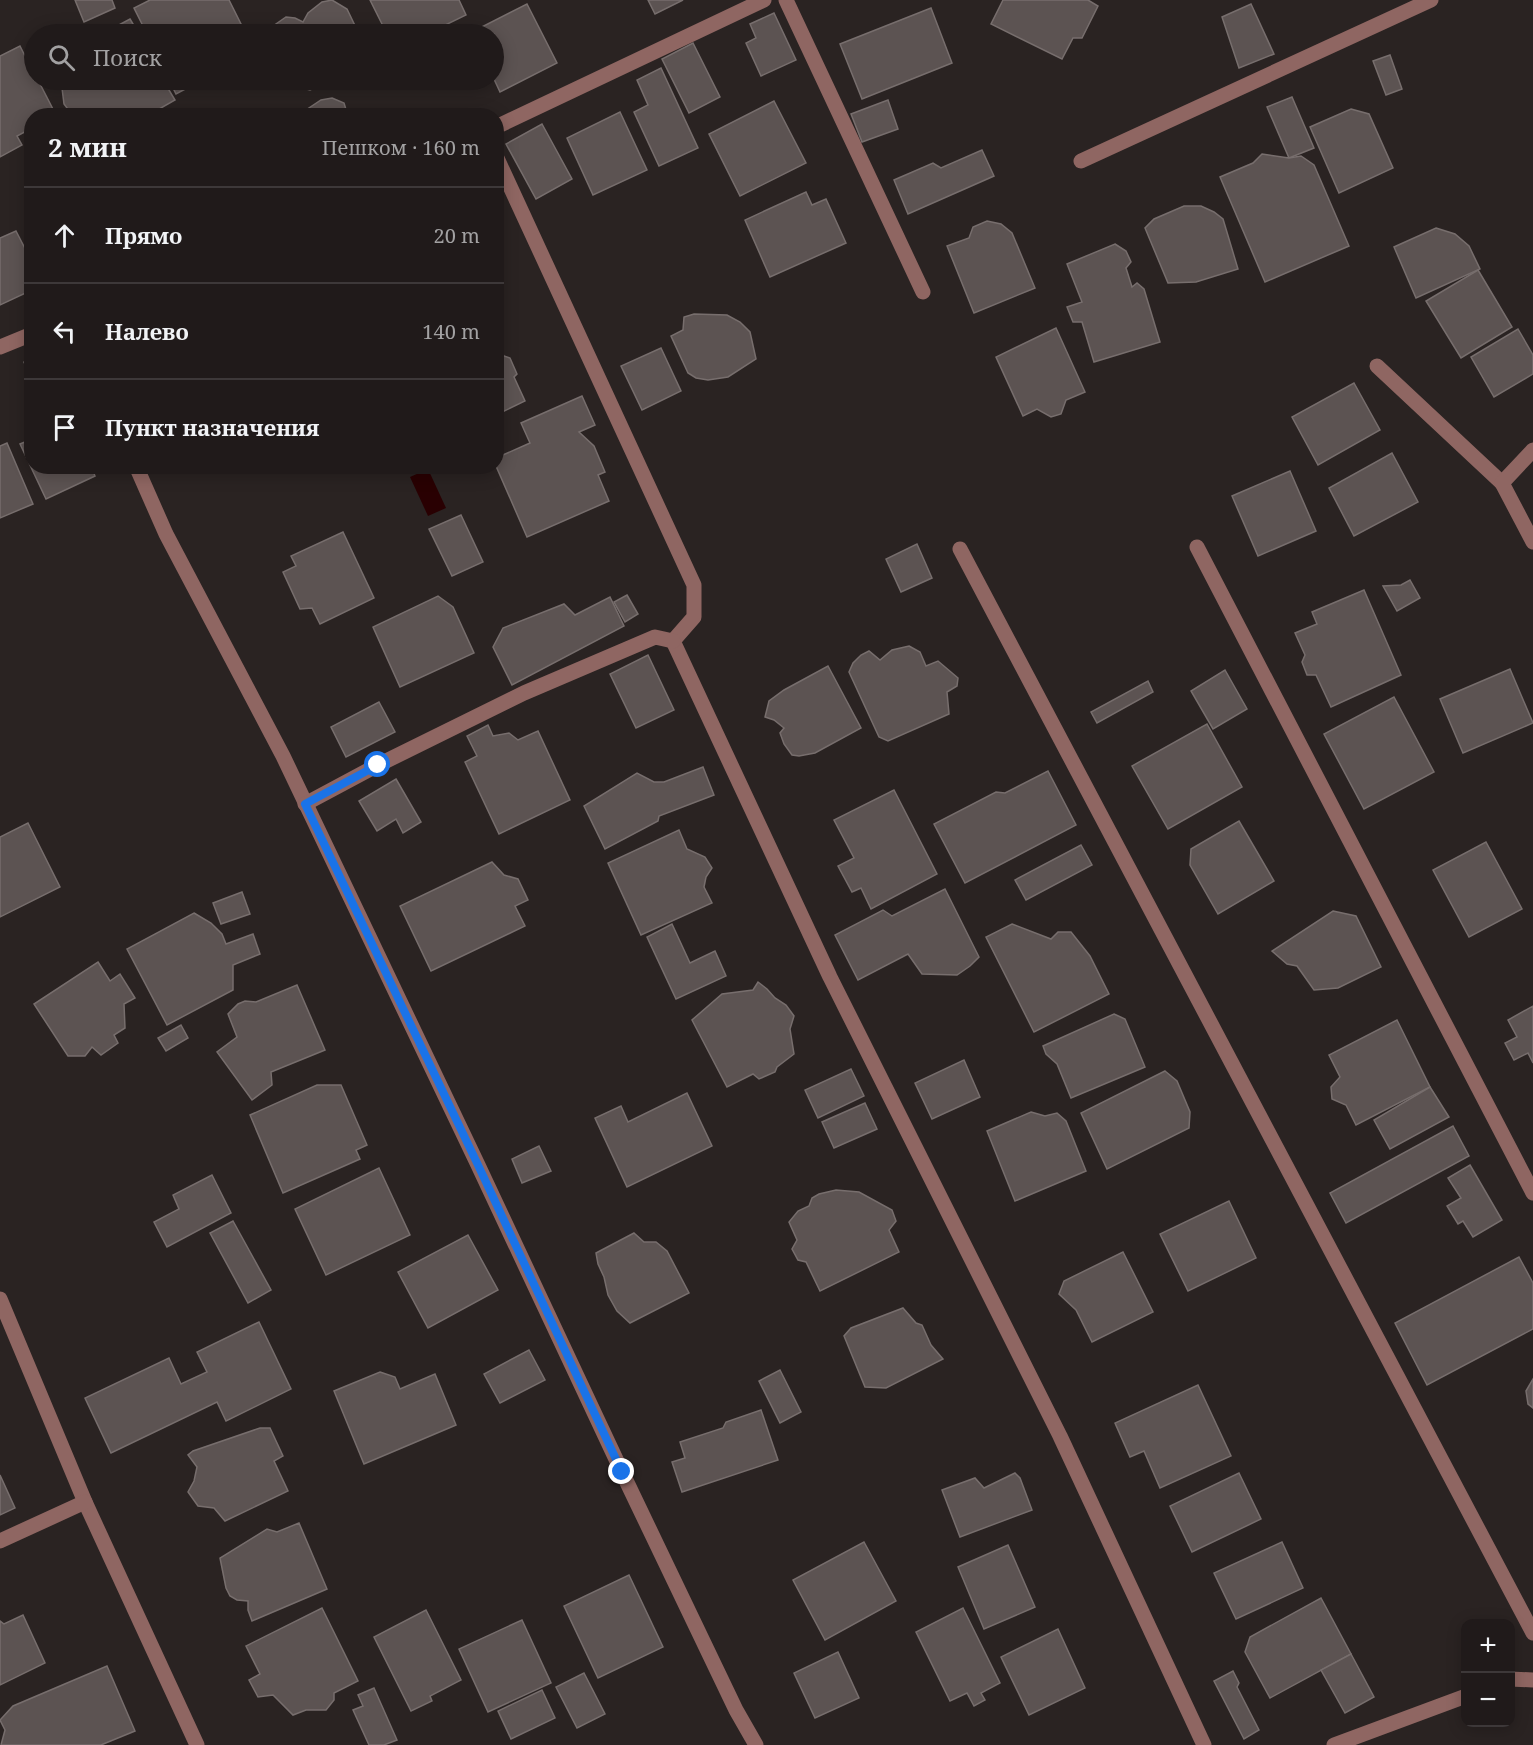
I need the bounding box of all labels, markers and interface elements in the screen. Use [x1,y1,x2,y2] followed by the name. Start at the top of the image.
[24,24,504,90] search box
[45,41,78,74] icon: search
[93,42,162,72] text: Поиск
[48,129,127,165] text: 2 мин
[322,134,480,161] text: Пешком · 160 m
[48,219,81,252] icon: ahead
[105,220,182,250] text: Прямо
[434,222,480,249] text: 20 m
[48,315,81,348] icon: left
[105,316,189,346] text: Налево
[422,318,480,345] text: 140 m
[48,411,81,444] icon: arrive
[105,412,319,442] text: Пункт назначения
[364,751,390,777] route start
[608,1458,634,1484] route end
[1461,1619,1515,1727] map controls
[1461,1619,1515,1673] button: +
[1461,1673,1515,1727] button: −

